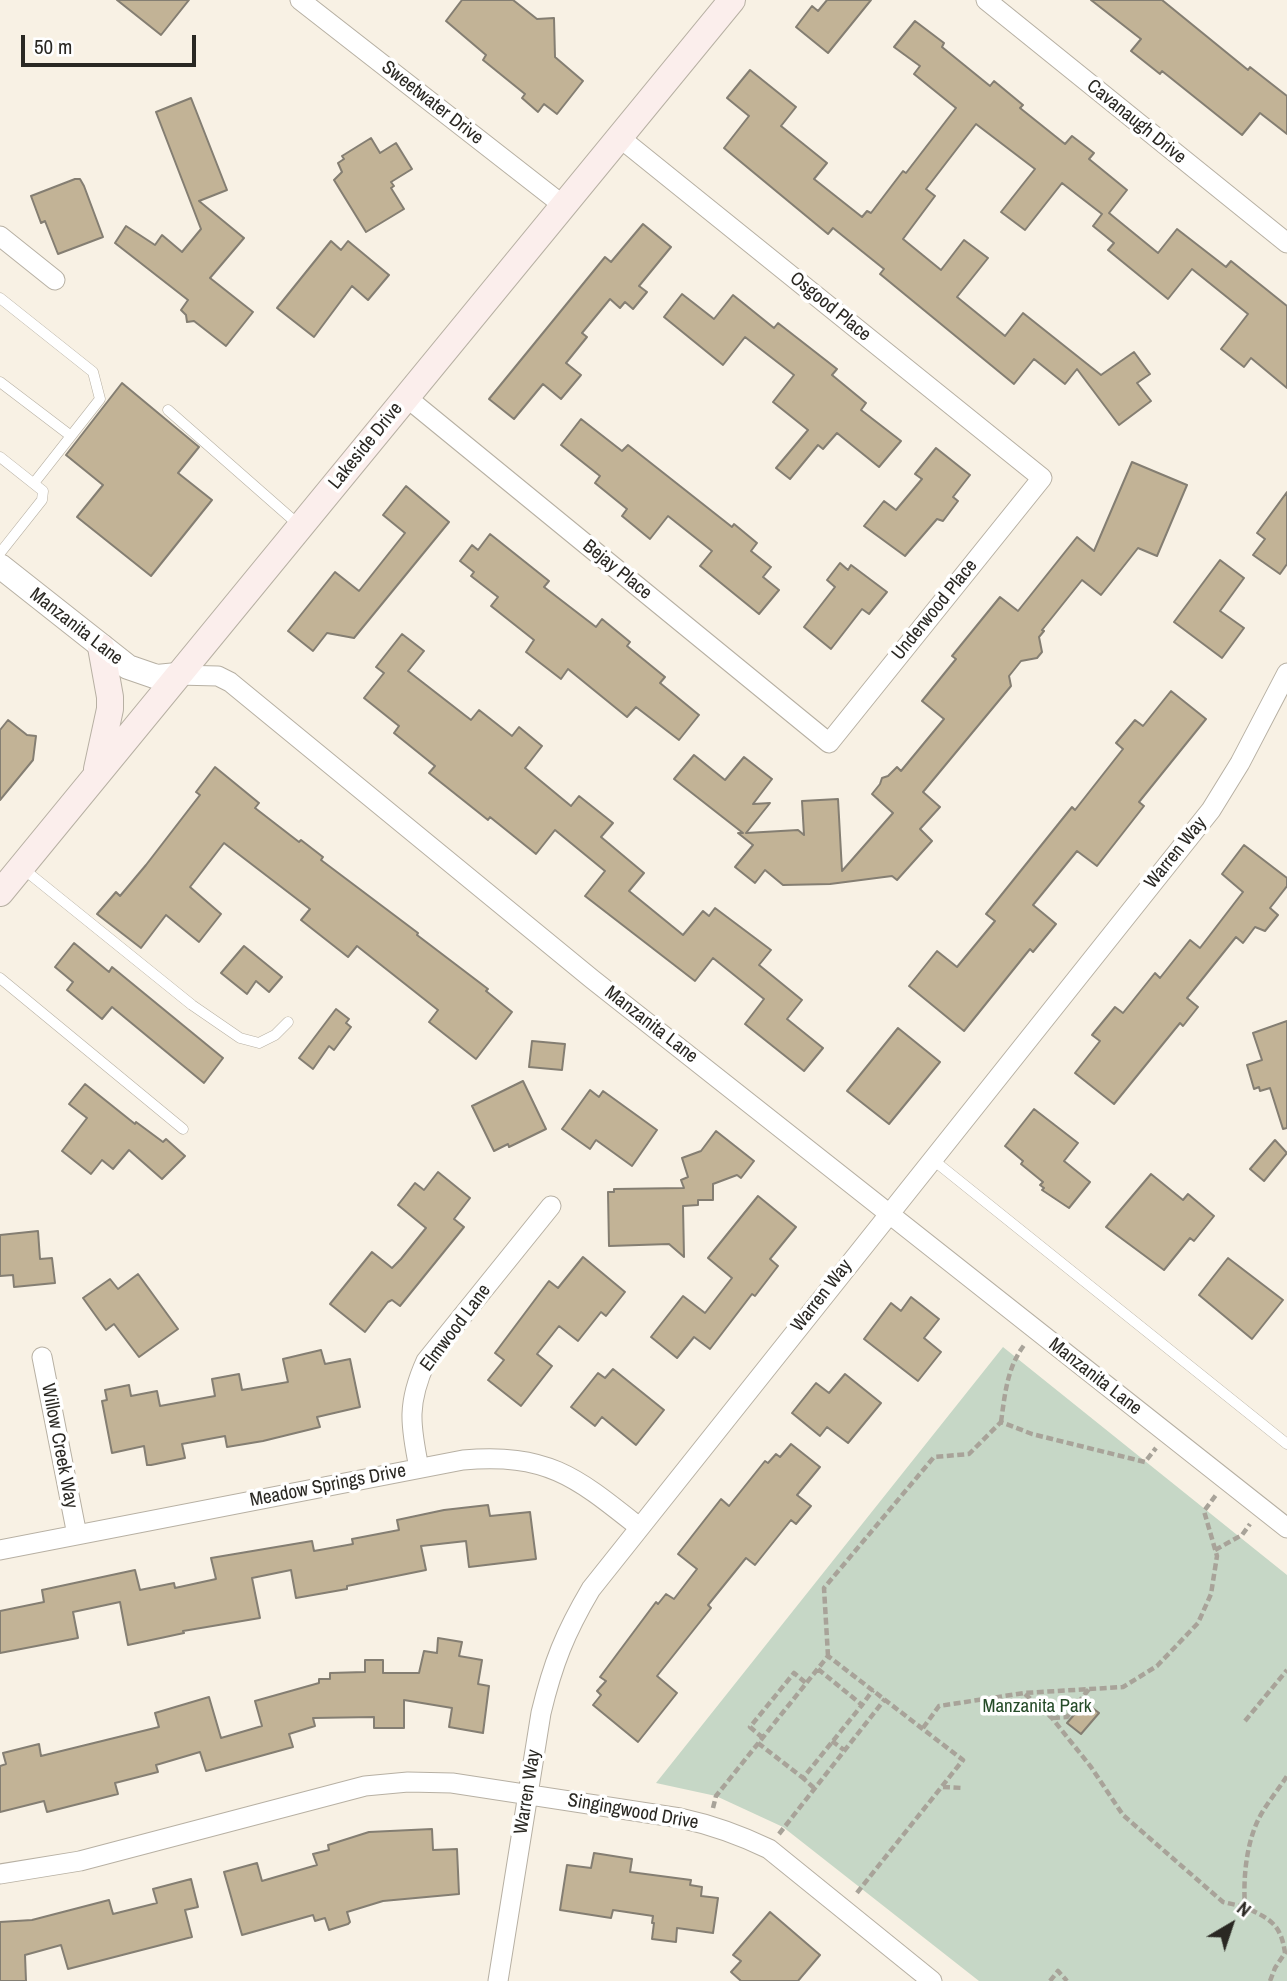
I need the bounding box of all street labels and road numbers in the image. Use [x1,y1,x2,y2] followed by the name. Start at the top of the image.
[377,56,487,150] street label: Sweetwater Drive
[1082,75,1190,169] street label: Cavanaugh Drive
[785,267,875,347] street label: Osgood Place
[324,398,408,494] street label: Lakeside Drive
[578,535,656,605] street label: Bejay Place
[887,555,983,665] street label: Underwood Place
[25,584,127,670] street label: Manzanita Lane
[1140,813,1212,893] street label: Warren Way
[600,982,702,1068] street label: Manzanita Lane
[787,1255,857,1337] street label: Warren Way
[416,1280,496,1376] street label: Elmwood Lane
[1044,1334,1146,1420] street label: Manzanita Lane
[36,1382,82,1510] street label: Willow Creek Way
[248,1460,408,1512] street label: Meadow Springs Drive
[510,1748,546,1836] street label: Warren Way
[566,1789,700,1835] street label: Singingwood Drive

